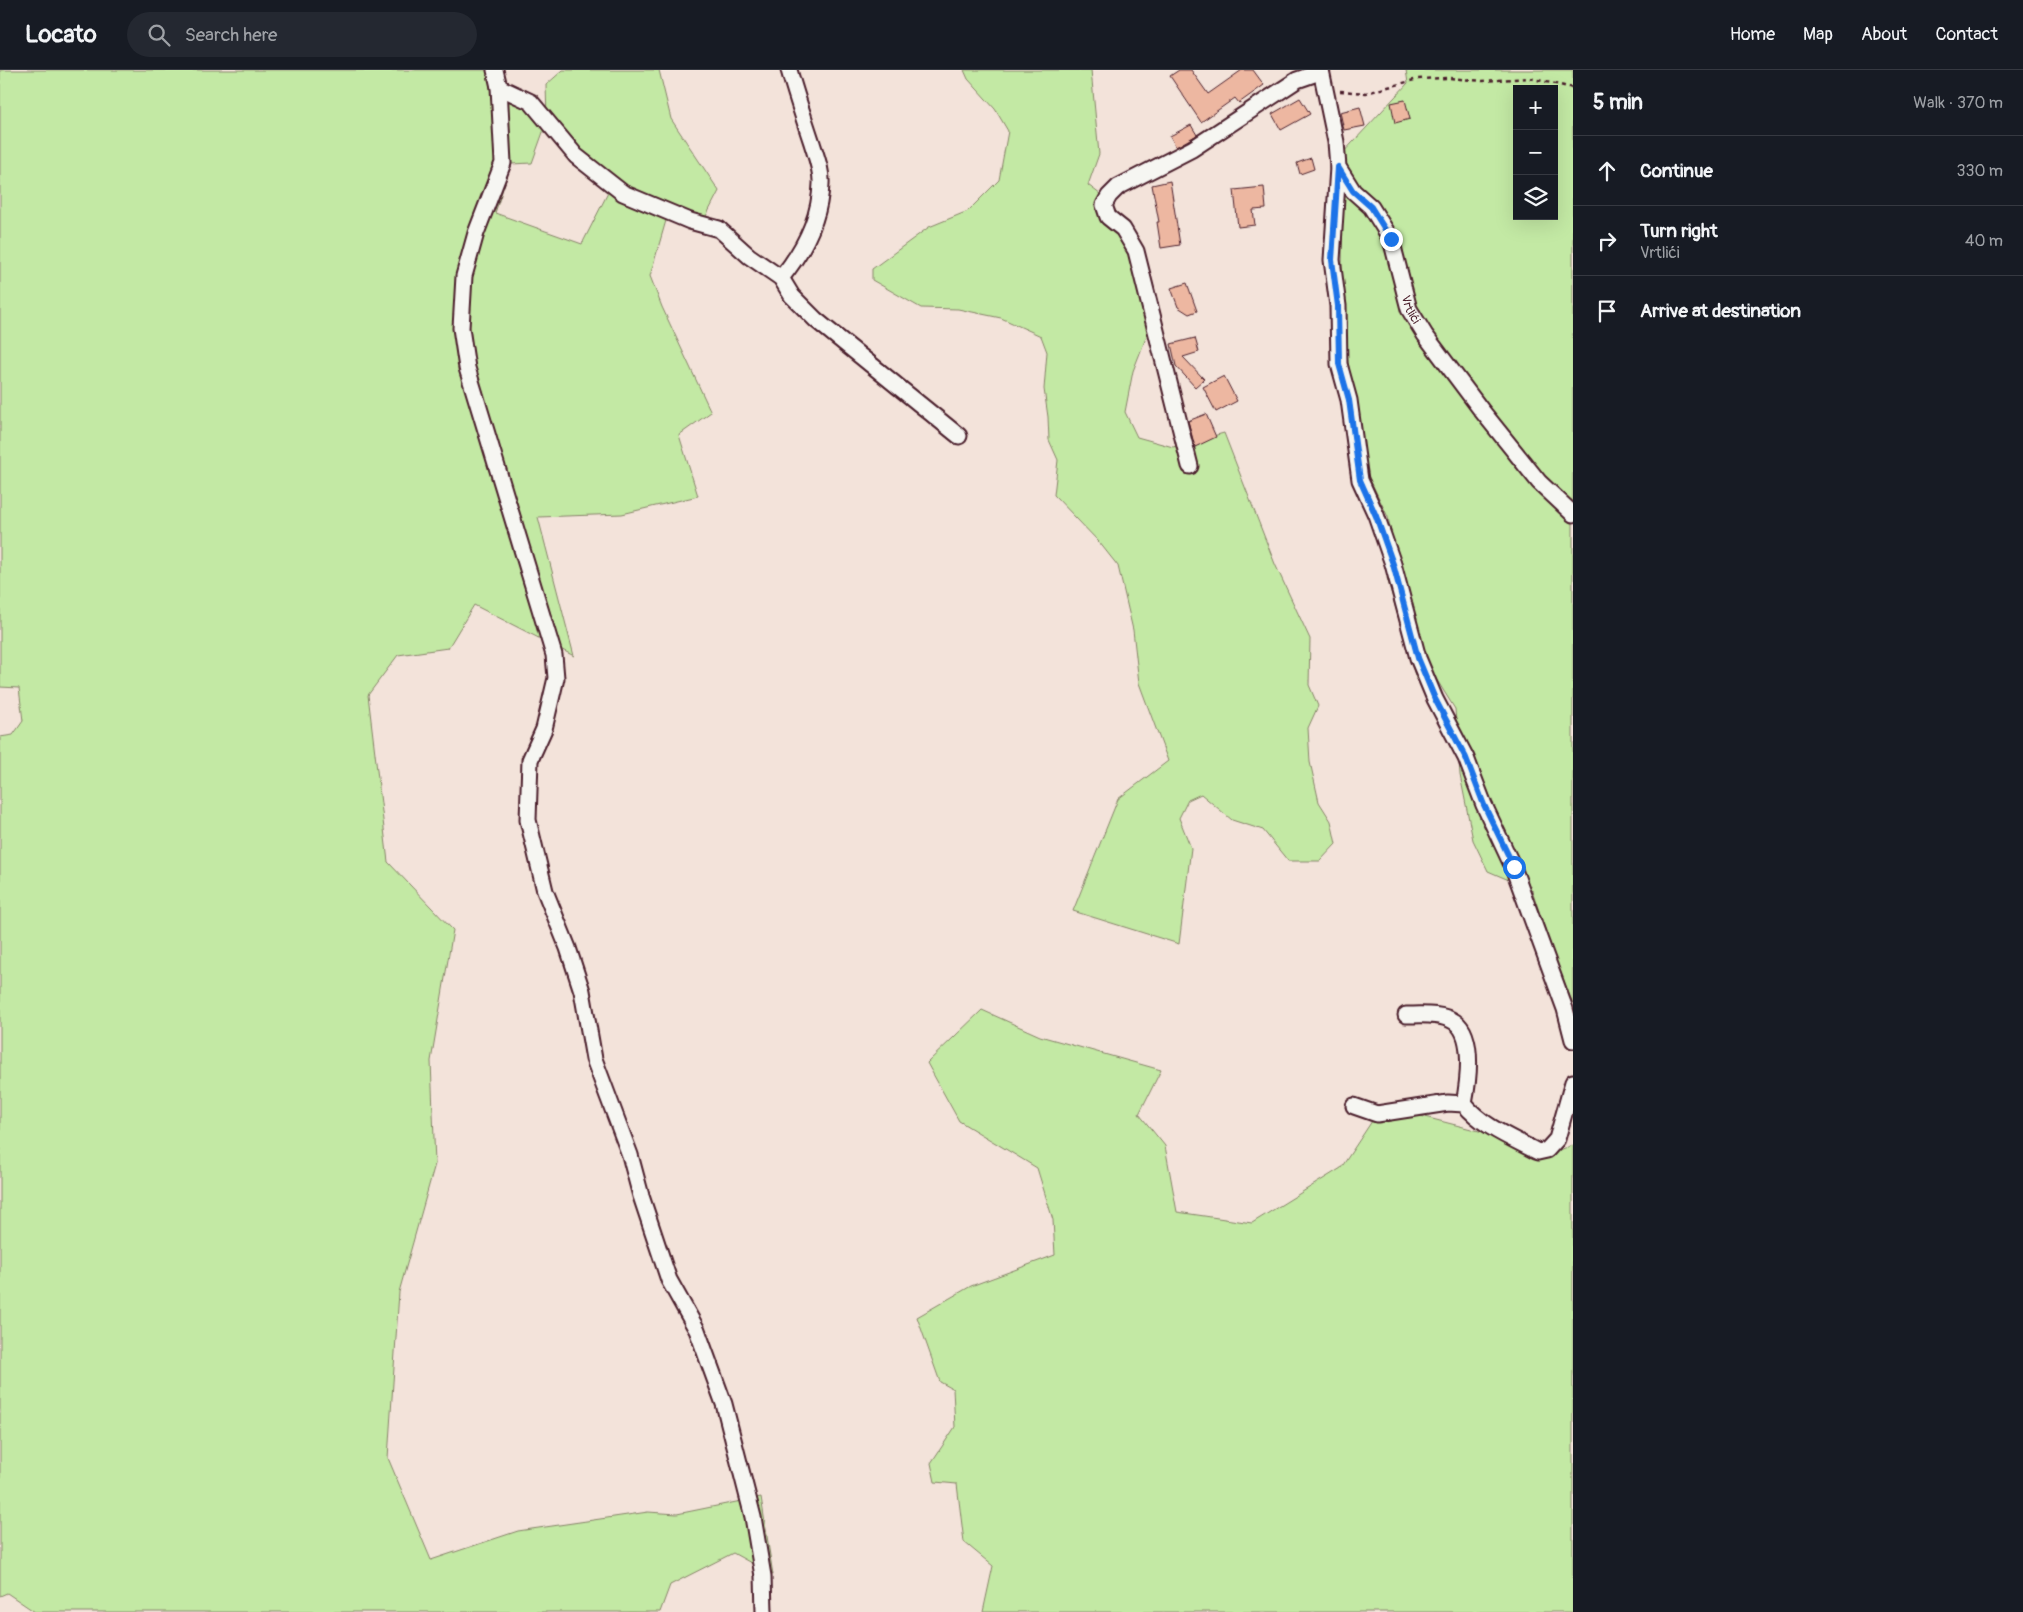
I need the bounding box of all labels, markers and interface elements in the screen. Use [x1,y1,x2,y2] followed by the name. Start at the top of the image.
[127,12,477,57] search box
[25,20,97,49] text: Locato
[145,21,173,49] icon: search
[185,23,277,47] text: Search here
[1730,23,1775,46] text: Home
[1803,23,1833,46] text: Map
[1861,23,1907,46] text: About
[1935,23,1998,46] text: Contact
[1513,85,1558,220] map controls
[1513,85,1558,130] button: +
[1593,89,1643,116] text: 5 min
[1913,93,2003,113] text: Walk · 370 m
[1513,130,1558,175] button: −
[1593,157,1621,185] icon: ahead
[1640,159,1713,183] text: Continue
[1957,161,2003,181] text: 330 m
[1513,175,1558,220] button: layers
[1640,219,1718,243] text: Turn right
[1593,227,1621,255] icon: right
[1380,228,1403,251] route end
[1965,231,2003,251] text: 40 m
[1640,243,1680,263] text: Vrtlići
[1398,294,1423,327] street label: Vrtlići
[1593,297,1621,325] icon: arrive
[1640,299,1801,323] text: Arrive at destination
[1503,856,1526,879] route start

